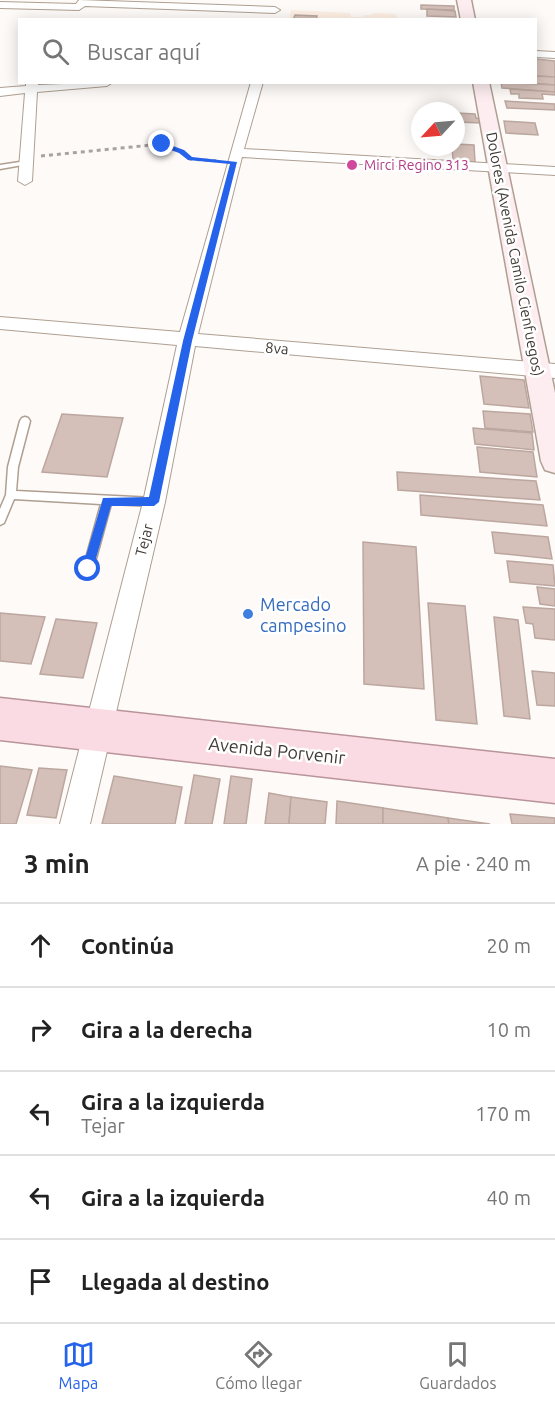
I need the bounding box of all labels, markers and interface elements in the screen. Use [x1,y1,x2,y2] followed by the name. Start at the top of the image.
[18,18,537,84] search box
[39,35,72,68] icon: search
[87,39,200,64] text: Buscar aquí
[411,102,465,156] north arrow
[148,130,174,156] route end
[483,131,547,377] street label: Dolores (Avenida Camilo Cienfuegos)
[364,157,469,173] place label: Mirci Regino 313
[345,158,359,172] marker: Mirci Regino 313
[265,339,289,357] street label: 8va
[132,522,156,558] street label: Tejar
[74,555,100,581] route start
[260,594,347,635] place label: Mercado campesino
[241,607,255,621] marker: Mercado campesino
[208,733,346,767] street label: Avenida Porvenir
[24,849,90,878] text: 3 min
[416,852,531,875] text: A pie · 240 m
[24,929,57,962] icon: ahead
[81,933,174,958] text: Continúa
[487,934,531,957] text: 20 m
[24,1013,57,1046] icon: right
[81,1017,253,1042] text: Gira a la derecha
[487,1018,531,1041] text: 10 m
[81,1089,265,1114] text: Gira a la izquierda
[24,1097,57,1130] icon: left
[475,1102,531,1125] text: 170 m
[81,1114,125,1137] text: Tejar
[24,1181,57,1214] icon: left
[81,1185,265,1210] text: Gira a la izquierda
[487,1186,531,1209] text: 40 m
[24,1265,57,1298] icon: arrive
[81,1269,269,1294] text: Llegada al destino
[59,1338,98,1392] tab: Mapa
[215,1338,302,1392] tab: Cómo llegar
[419,1338,496,1392] tab: Guardados

